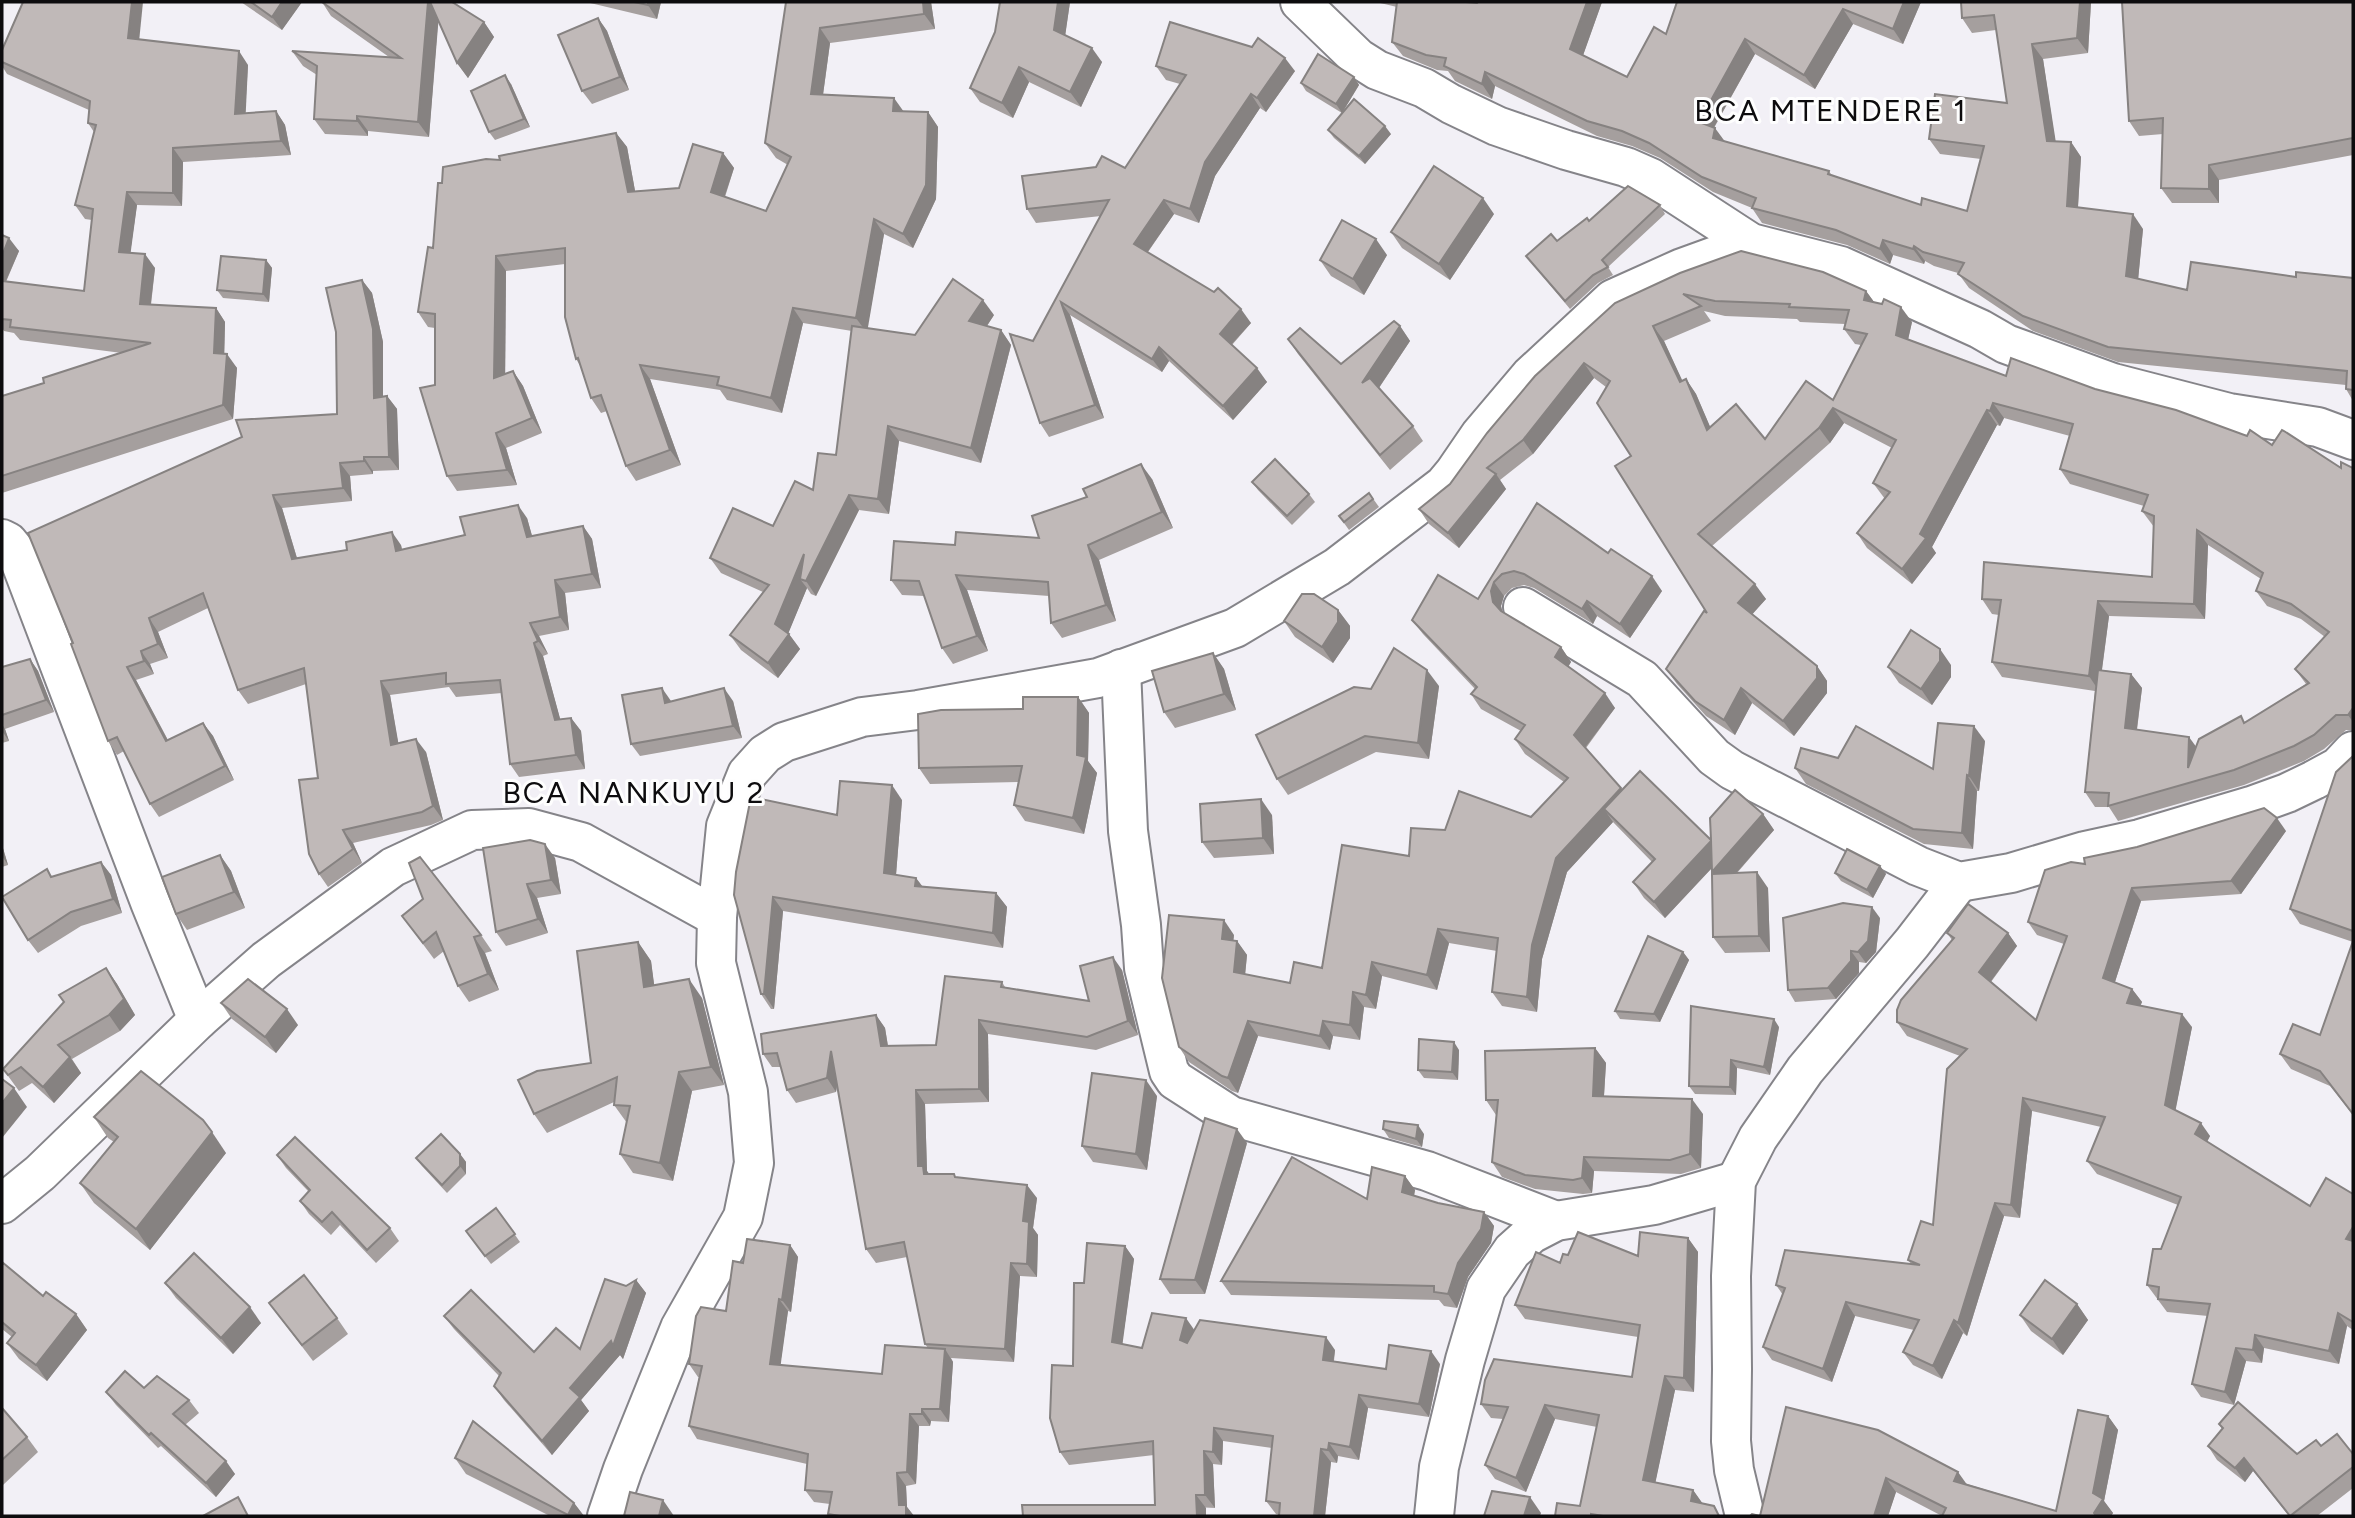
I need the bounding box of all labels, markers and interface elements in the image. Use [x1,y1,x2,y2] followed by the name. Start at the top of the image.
[1694,92,1968,129] district label: BCA MTENDERE 1
[502,774,766,811] district label: BCA NANKUYU 2

